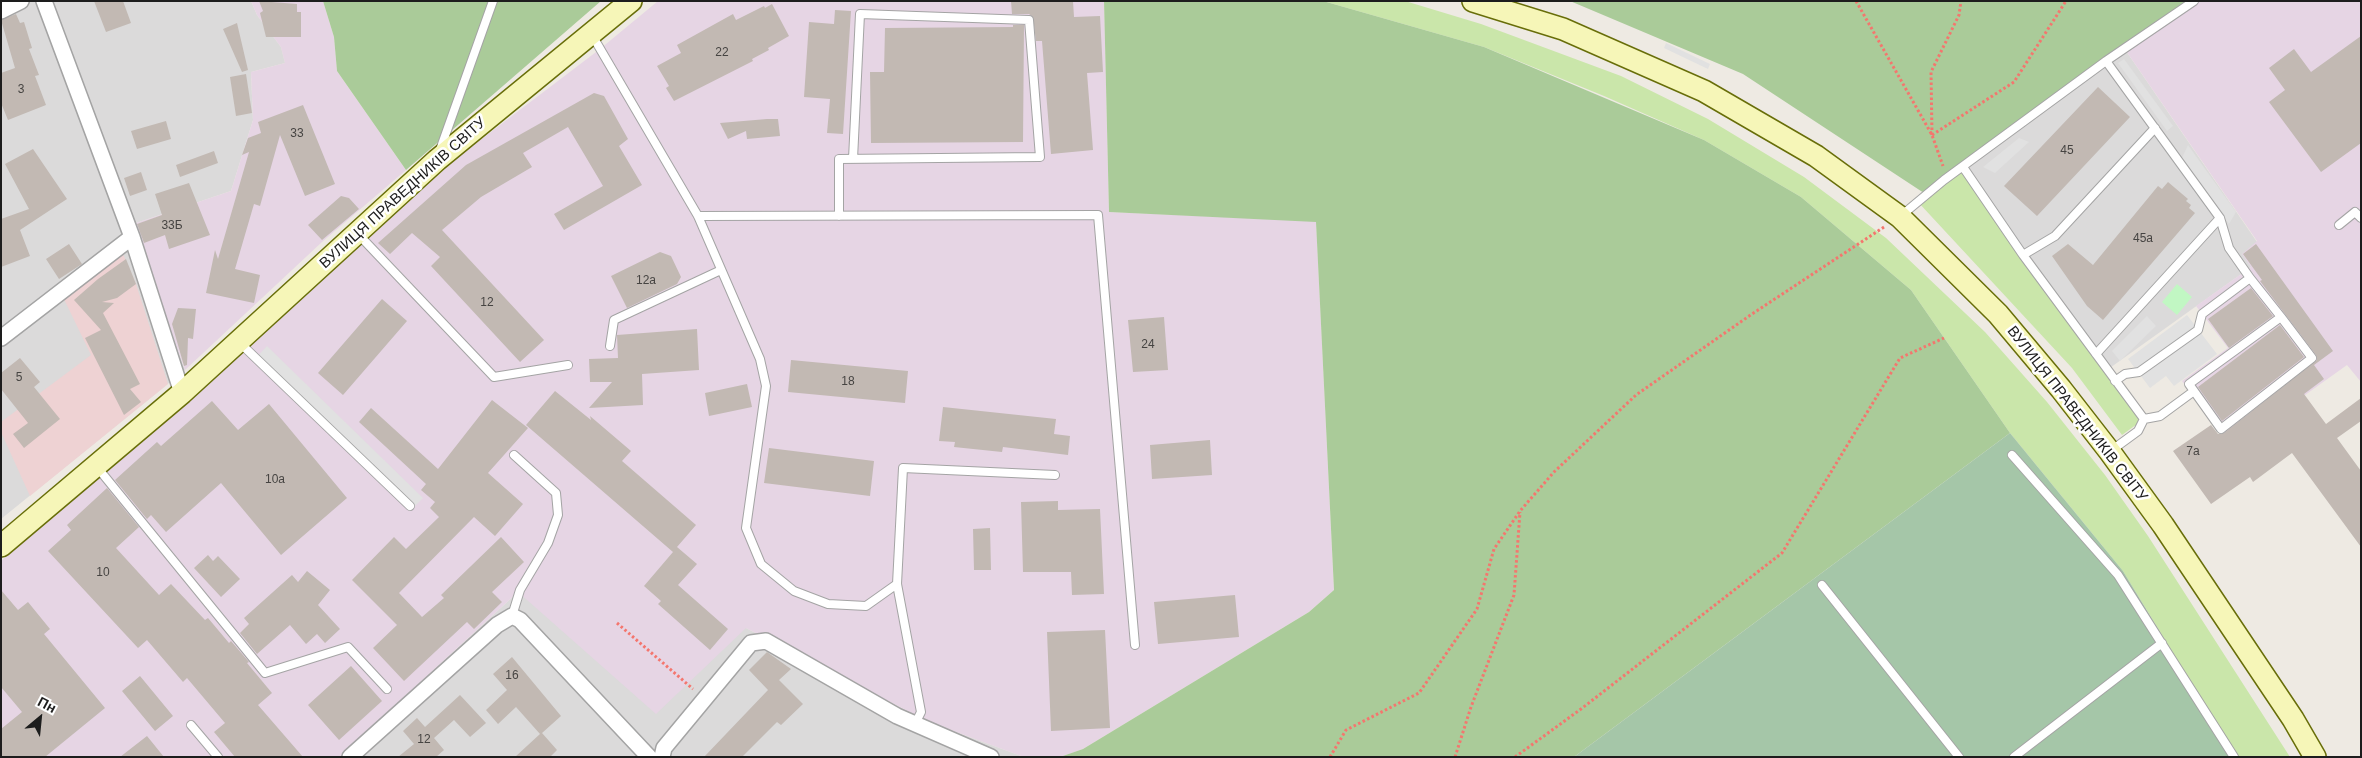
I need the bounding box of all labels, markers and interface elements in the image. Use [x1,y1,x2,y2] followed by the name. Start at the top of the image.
[715,46,729,60] house number: 22
[18,83,24,97] house number: 3
[316,114,490,272] street label: ВУЛИЦЯ ПРАВЕДНИКІВ СВІТУ
[290,127,304,141] house number: 33
[2060,144,2074,158] house number: 45
[161,219,183,233] house number: 33Б
[2133,232,2153,246] house number: 45а
[636,274,656,288] house number: 12а
[480,296,494,310] house number: 12
[2003,323,2151,505] street label: ВУЛИЦЯ ПРАВЕДНИКІВ СВІТУ
[1141,338,1155,352] house number: 24
[16,371,22,385] house number: 5
[841,375,855,389] house number: 18
[2186,445,2200,459] house number: 7а
[265,473,285,487] house number: 10а
[96,566,110,580] house number: 10
[505,669,519,683] house number: 16
[15,693,65,743] north arrow
[35,693,59,716] text: Пн
[417,733,431,747] house number: 12

